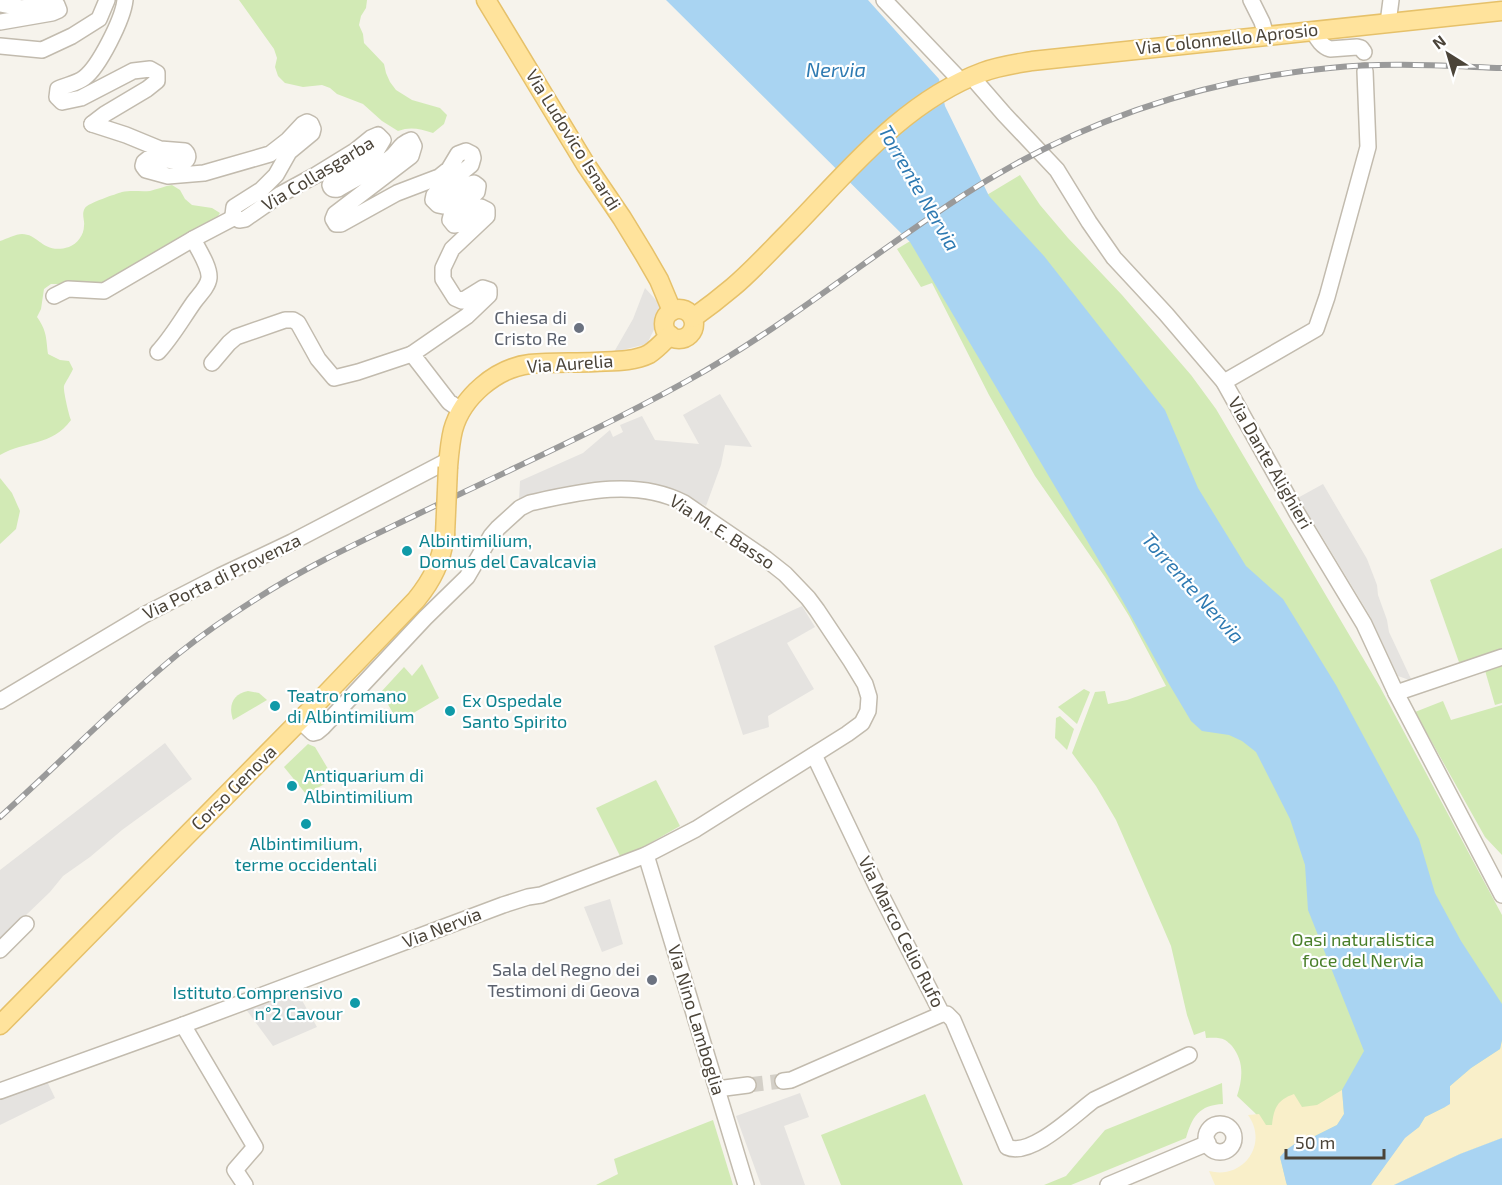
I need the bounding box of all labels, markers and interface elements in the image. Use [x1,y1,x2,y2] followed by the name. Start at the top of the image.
[1135,17,1319,59] street label: Via Colonnello Aprosio
[1418,24,1478,84] north arrow
[1428,31,1449,53] text: N
[806,57,866,81] water label: Nervia
[522,65,626,214] street label: Via Ludovico Isnardi
[874,120,966,255] water label: Torrente Nervia
[258,131,377,215] street label: Via Collasgarba
[494,306,567,349] place label: Chiesa di Cristo Re
[572,321,586,335] marker: Chiesa di Cristo Re
[526,349,614,377] street label: Via Aurelia
[1224,392,1318,533] street label: Via Dante Alighieri
[666,489,779,573] street label: Via M. E. Basso
[1138,527,1250,648] water label: Torrente Nervia
[139,528,304,624] street label: Via Porta di Provenza
[419,529,597,572] place label: Albintimilium, Domus del Cavalcavia
[400,544,414,558] marker: Albintimilium, Domus del Cavalcavia
[287,684,414,727] place label: Teatro romano di Albintimilium
[462,689,567,732] place label: Ex Ospedale Santo Spirito
[268,699,282,713] marker: Teatro romano di Albintimilium
[443,704,457,718] marker: Ex Ospedale Santo Spirito
[186,740,281,835] street label: Corso Genova
[304,764,424,807] place label: Antiquarium di Albintimilium
[285,779,299,793] marker: Antiquarium di Albintimilium
[299,817,313,831] marker: Albintimilium, terme occidentali
[235,832,377,875] place label: Albintimilium, terme occidentali
[854,852,950,1011] street label: Via Marco Celio Rufo
[399,902,484,952] street label: Via Nervia
[1291,928,1435,971] park label: Oasi naturalistica foce del Nervia
[664,942,730,1098] street label: Via Nino Lamboglia
[487,958,640,1001] place label: Sala del Regno dei Testimoni di Geova
[645,973,659,987] marker: Sala del Regno dei Testimoni di Geova
[173,981,343,1024] place label: Istituto Comprensivo n°2 Cavour
[348,996,362,1010] marker: Istituto Comprensivo n°2 Cavour
[1286,1122,1384,1160] scale bar
[1295,1131,1335,1153] text: 50 m

